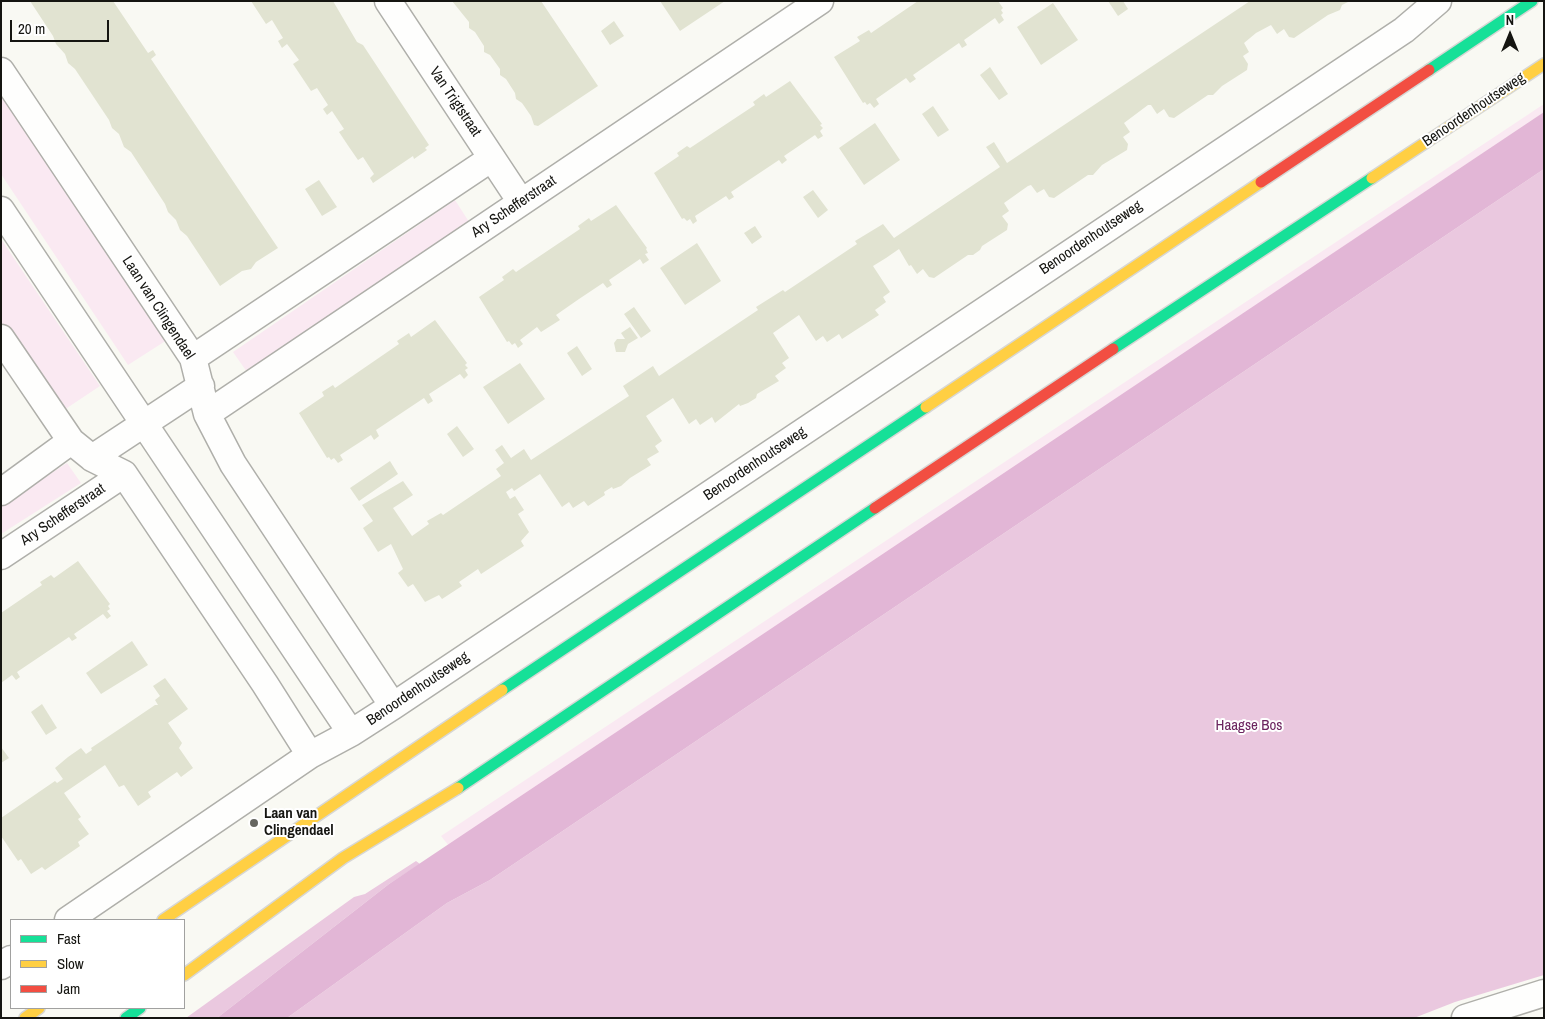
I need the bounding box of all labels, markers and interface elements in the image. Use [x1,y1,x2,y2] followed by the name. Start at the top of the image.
[12,10,111,42] scale bar
[1485,10,1535,60] north arrow
[1506,11,1514,29] text: N
[18,18,45,39] text: 20 m
[425,64,485,140] street label: Van Trigtstraat
[1419,69,1529,151] street label: Benoordenhoutseweg
[468,172,560,242] street label: Ary Schefferstraat
[1036,197,1146,279] street label: Benoordenhoutseweg
[118,253,198,363] street label: Laan van Clingendael
[700,423,810,505] street label: Benoordenhoutseweg
[17,480,109,550] street label: Ary Schefferstraat
[363,648,473,730] street label: Benoordenhoutseweg
[1215,717,1283,735] park label: Haagse Bos
[264,805,334,840] place label: Laan van Clingendael
[248,817,260,829] marker: Laan van Clingendael
[10,919,185,1009] legend
[57,928,80,949] text: Fast
[57,953,84,974] text: Slow
[57,978,80,999] text: Jam

